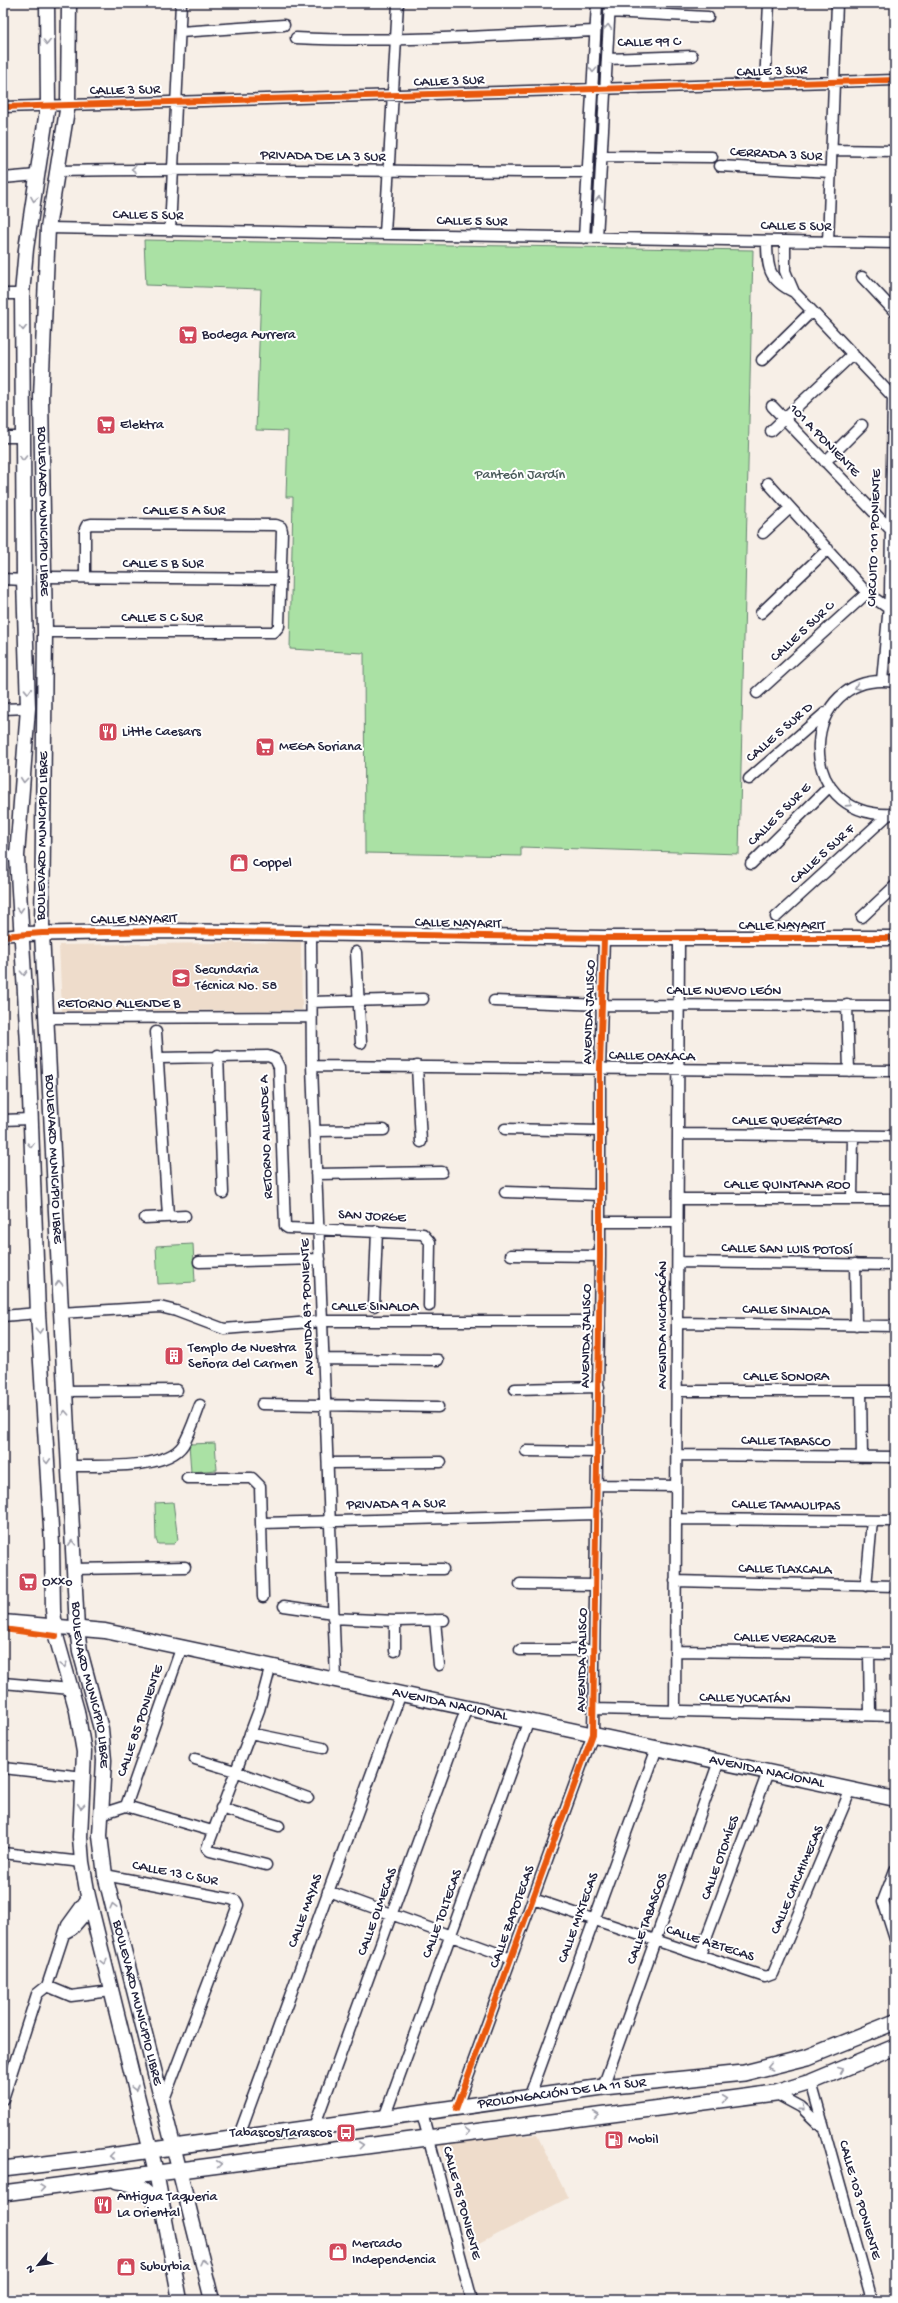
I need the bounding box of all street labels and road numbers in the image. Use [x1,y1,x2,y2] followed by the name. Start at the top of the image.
[617,34,682,52] street label: CALLE 99 C
[736,62,808,82] street label: CALLE 3 SUR
[413,72,485,92] street label: CALLE 3 SUR
[90,82,161,100] street label: CALLE 3 SUR
[729,144,823,166] street label: CERRADA 3 SUR
[259,147,387,167] street label: PRIVADA DE LA 3 SUR
[112,207,184,225] street label: CALLE 5 SUR
[436,213,508,231] street label: CALLE 5 SUR
[760,218,832,236] street label: CALLE 5 SUR
[784,400,864,482] street label: 101 A PONIENTE
[33,425,53,597] street label: BOULEVARD MUNICIPIO LIBRE
[864,468,886,607] street label: CIRCUITO 101 PONIENTE
[143,503,226,520] street label: CALLE 5 A SUR
[122,556,204,573] street label: CALLE 5 B SUR
[767,597,840,666] street label: CALLE 5 SUR C
[121,610,203,627] street label: CALLE 5 C SUR
[743,699,818,767] street label: CALLE 5 SUR D
[33,750,53,922] street label: BOULEVARD MUNICIPIO LIBRE
[745,779,816,850] street label: CALLE 5 SUR E
[787,821,859,888] street label: CALLE 5 SUR F
[91,911,178,929] street label: CALLE NAYARIT
[415,915,502,933] street label: CALLE NAYARIT
[739,918,826,935] street label: CALLE NAYARIT
[580,959,600,1065] street label: AVENIDA JALISCO
[666,983,782,1000] street label: CALLE NUEVO LEÓN
[58,996,181,1013] street label: RETORNO ALLENDE B
[609,1048,696,1066] street label: CALLE OAXACA
[41,1073,66,1245] street label: BOULEVARD MUNICIPIO LIBRE
[256,1074,278,1199] street label: RETORNO ALLENDE A
[732,1113,842,1130] street label: CALLE QUERÉTARO
[724,1177,851,1194] street label: CALLE QUINTANA ROO
[338,1207,408,1227] street label: SAN JORGE
[297,1237,319,1376] street label: AVENIDA 87 PONIENTE
[721,1240,854,1260] street label: CALLE SAN LUIS POTOSÍ
[655,1261,672,1389] street label: AVENIDA MICHOACÁN
[578,1283,596,1388] street label: AVENIDA JALISCO
[331,1299,419,1316] street label: CALLE SINALOA
[742,1302,830,1320] street label: CALLE SINALOA
[743,1369,830,1386] street label: CALLE SONORA
[741,1433,832,1451] street label: CALLE TABASCO
[345,1496,446,1514] street label: PRIVADA 9 A SUR
[731,1497,841,1515] street label: CALLE TAMAULIPAS
[738,1561,833,1579] street label: CALLE TLAXCALA
[67,1600,113,1770] street label: BOULEVARD MUNICIPIO LIBRE
[574,1607,592,1712] street label: AVENIDA JALISCO
[734,1630,837,1648] street label: CALLE VERACRUZ
[114,1662,169,1779] street label: CALLE 85 PONIENTE
[391,1684,510,1725] street label: AVENIDA NACIONAL
[699,1690,791,1708] street label: CALLE YUCATÁN
[708,1751,827,1792] street label: AVENIDA NACIONAL
[698,1813,744,1903] street label: CALLE OTOMÍES
[767,1822,829,1937] street label: CALLE CHICHIMECAS
[131,1857,220,1891] street label: CALLE 13 C SUR
[487,1863,540,1971] street label: CALLE ZAPOTECAS
[354,1865,402,1958] street label: CALLE OLMECAS
[419,1867,467,1961] street label: CALLE TOLTECAS
[555,1870,603,1966] street label: CALLE MIXTECAS
[624,1870,673,1967] street label: CALLE TABASCOS
[285,1871,327,1950] street label: CALLE MAYAS
[108,1918,166,2088] street label: BOULEVARD MUNICIPIO LIBRE
[664,1922,757,1966] street label: CALLE AZTECAS
[476,2074,648,2113] street label: PROLONGACIÓN DE LA 11 SUR
[834,2139,884,2263] street label: CALLE 103 PONIENTE
[438,2145,485,2263] street label: CALLE 95 PONIENTE

